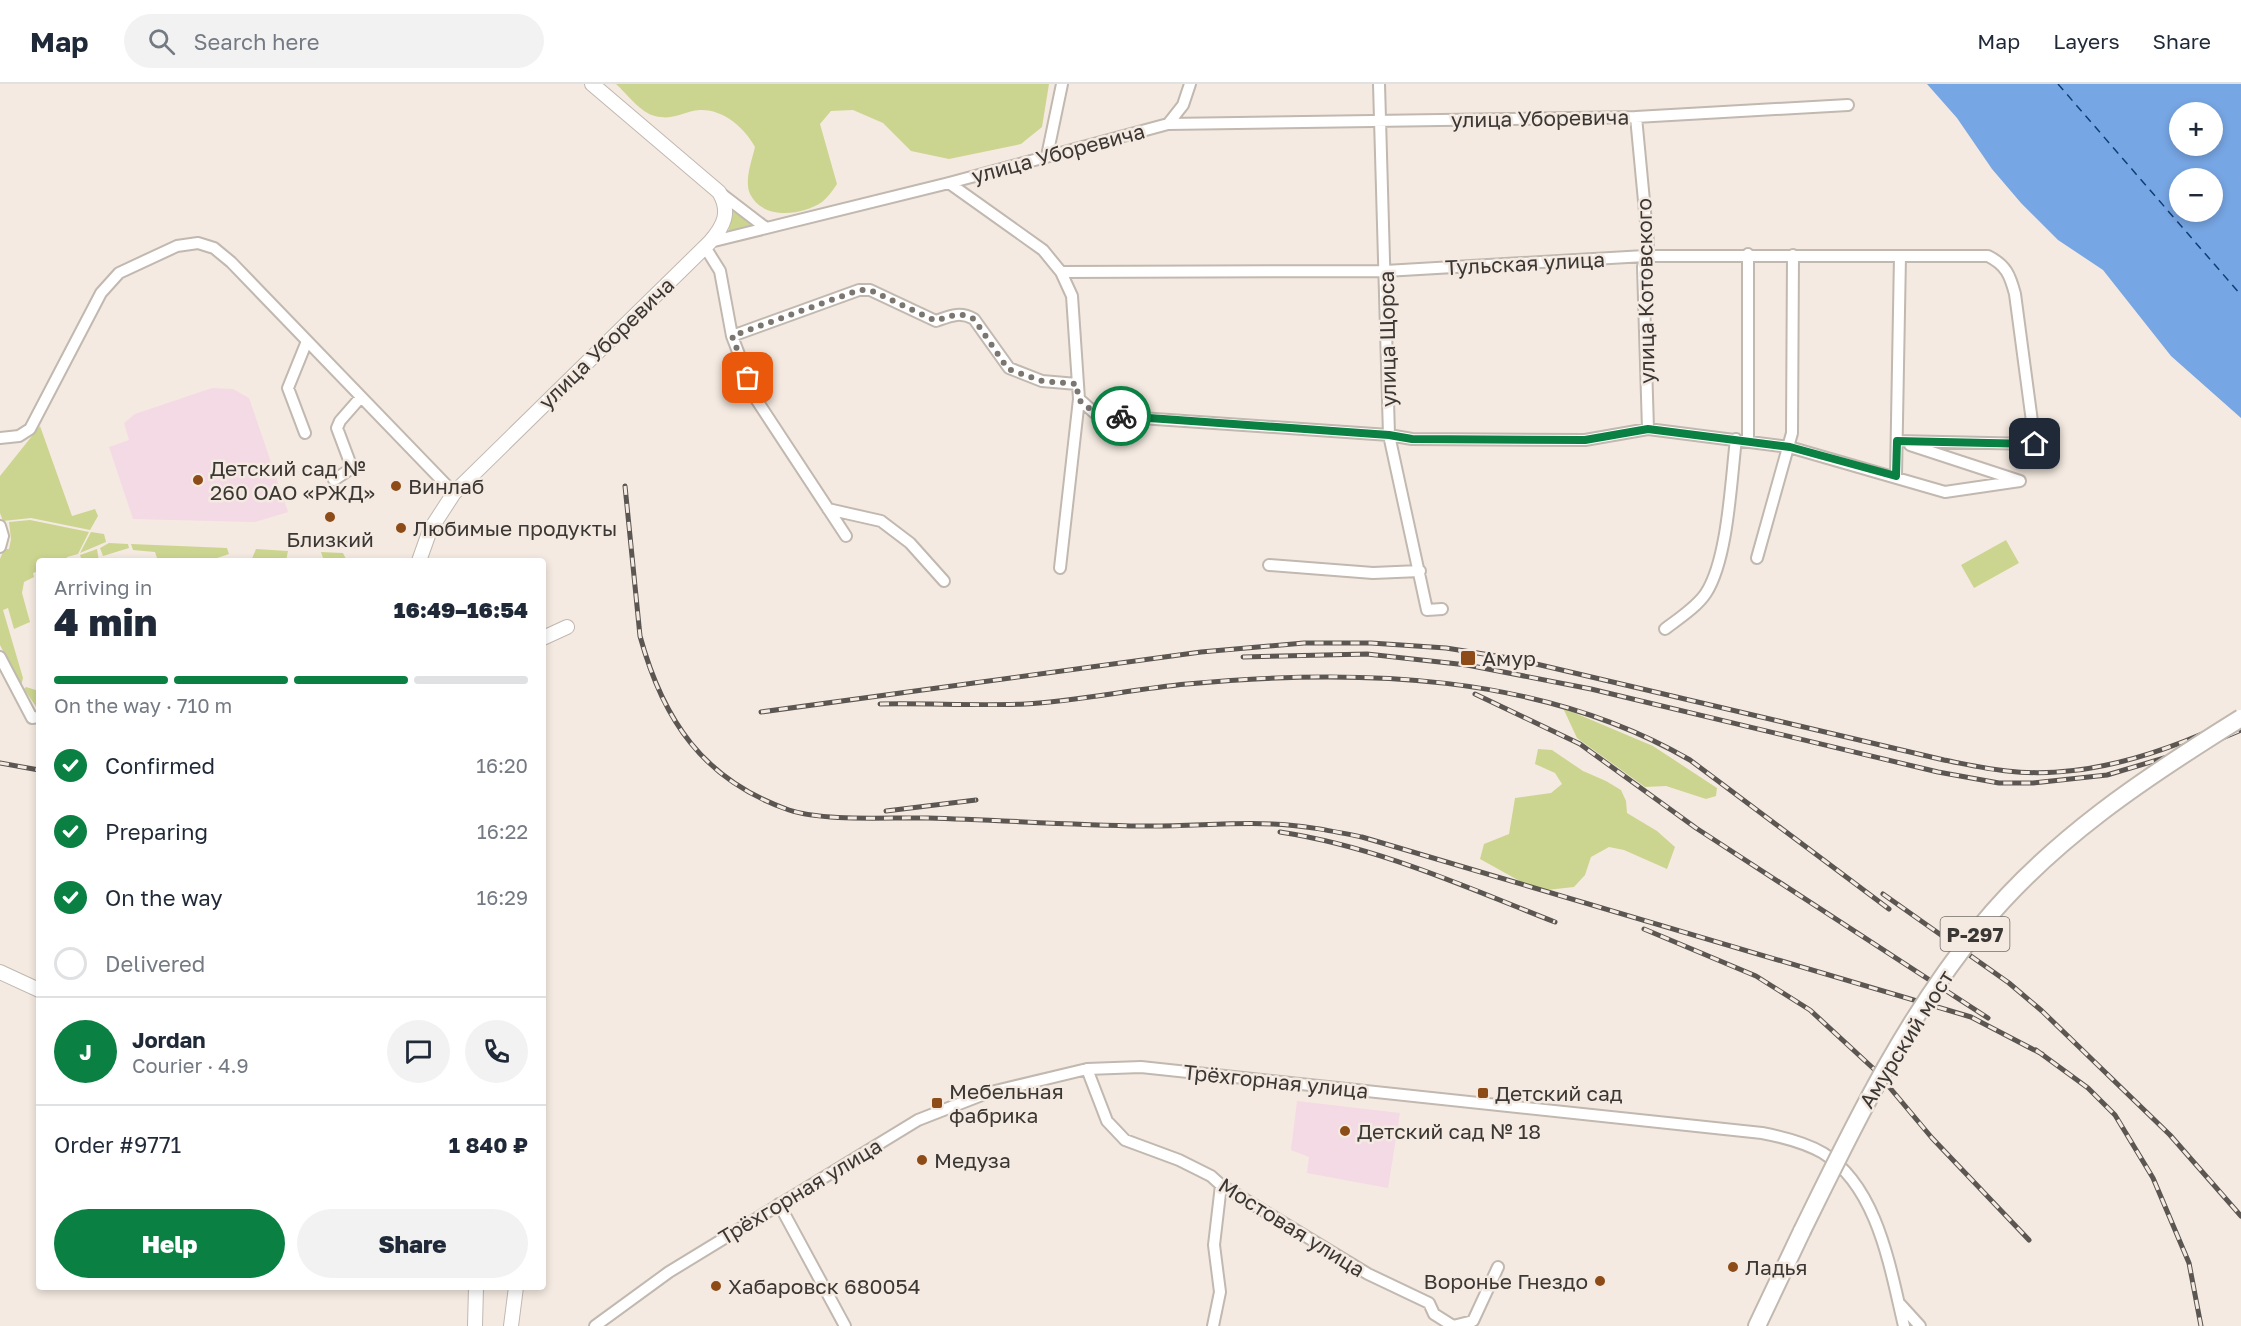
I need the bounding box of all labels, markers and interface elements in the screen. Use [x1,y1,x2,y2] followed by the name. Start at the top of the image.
[124,14,544,68] search box
[30,25,88,58] text: Map
[145,25,178,58] icon: search
[193,28,319,55] text: Search here
[1977,28,2020,54] text: Map
[2053,28,2120,54] text: Layers
[2153,28,2211,54] text: Share
[2169,102,2223,222] map controls
[2169,102,2223,156] button: +
[1451,103,1629,133] street label: улица Уборевича
[968,117,1148,189] street label: улица Уборевича
[2169,168,2223,222] button: −
[1630,198,1660,384] street label: улица Котовского
[1444,246,1606,280] street label: Тульская улица
[1373,271,1401,407] street label: улица Щорса
[533,272,679,414] street label: улица Уборевича
[722,352,773,403] pin
[731,361,764,394] icon: bag
[1091,386,1151,446] courier
[1105,400,1138,433] icon: bike
[2009,418,2060,469] pin
[2018,427,2051,460] icon: home
[210,455,375,505] place label: Детский сад № 260 ОАО «РЖД»
[191,473,205,487] marker: Детский сад № 260 ОАО «РЖД»
[408,473,484,499] place label: Винлаб
[389,479,403,493] marker: Винлаб
[323,510,337,524] marker: Близкий
[413,515,617,541] place label: Любимые продукты
[394,521,408,535] marker: Любимые продукты
[286,526,374,552] place label: Близкий
[54,575,152,599] text: Arriving in
[394,596,528,623] text: 16:49–16:54
[54,598,157,645] text: 4 min
[1482,645,1536,671] place label: Амур
[1459,649,1477,667] marker: Амур
[54,693,232,717] text: On the way · 710 m
[54,749,87,782] icon: check
[105,752,215,779] text: Confirmed
[476,753,528,777] text: 16:20
[54,815,87,848] icon: check
[105,818,208,845] text: Preparing
[477,819,528,843] text: 16:22
[54,881,87,914] icon: check
[105,884,223,911] text: On the way
[477,885,528,909] text: 16:29
[1940,917,2010,951] road number: Р-297
[105,950,205,977] text: Delivered
[1853,965,1959,1113] street label: Амурский мост
[387,1020,450,1083] button: chat
[465,1020,528,1083] button: phone
[132,1026,206,1053] text: Jordan
[79,1038,92,1065] text: J
[132,1053,249,1077] text: Courier · 4.9
[1182,1058,1370,1104] street label: Трёхгорная улица
[949,1078,1064,1128] place label: Мебельная фабрика
[1495,1080,1623,1106] place label: Детский сад
[1476,1086,1490,1100] marker: Детский сад
[930,1096,944,1110] marker: Мебельная фабрика
[1357,1118,1541,1144] place label: Детский сад № 18
[1338,1124,1352,1138] marker: Детский сад № 18
[54,1131,181,1158] text: Order #9771
[449,1131,528,1158] text: 1 840 ₽
[714,1132,886,1250] street label: Трёхгорная улица
[934,1147,1011,1173] place label: Медуза
[915,1153,929,1167] marker: Медуза
[1214,1172,1370,1282] street label: Мостовая улица
[54,1209,285,1278] button: Help
[297,1209,528,1278] button: Share
[1745,1254,1808,1280] place label: Ладья
[1726,1260,1740,1274] marker: Ладья
[1424,1268,1588,1294] place label: Воронье Гнездо
[728,1273,921,1299] place label: Хабаровск 680054
[1593,1274,1607,1288] marker: Воронье Гнездо
[709,1279,723,1293] marker: Хабаровск 680054

